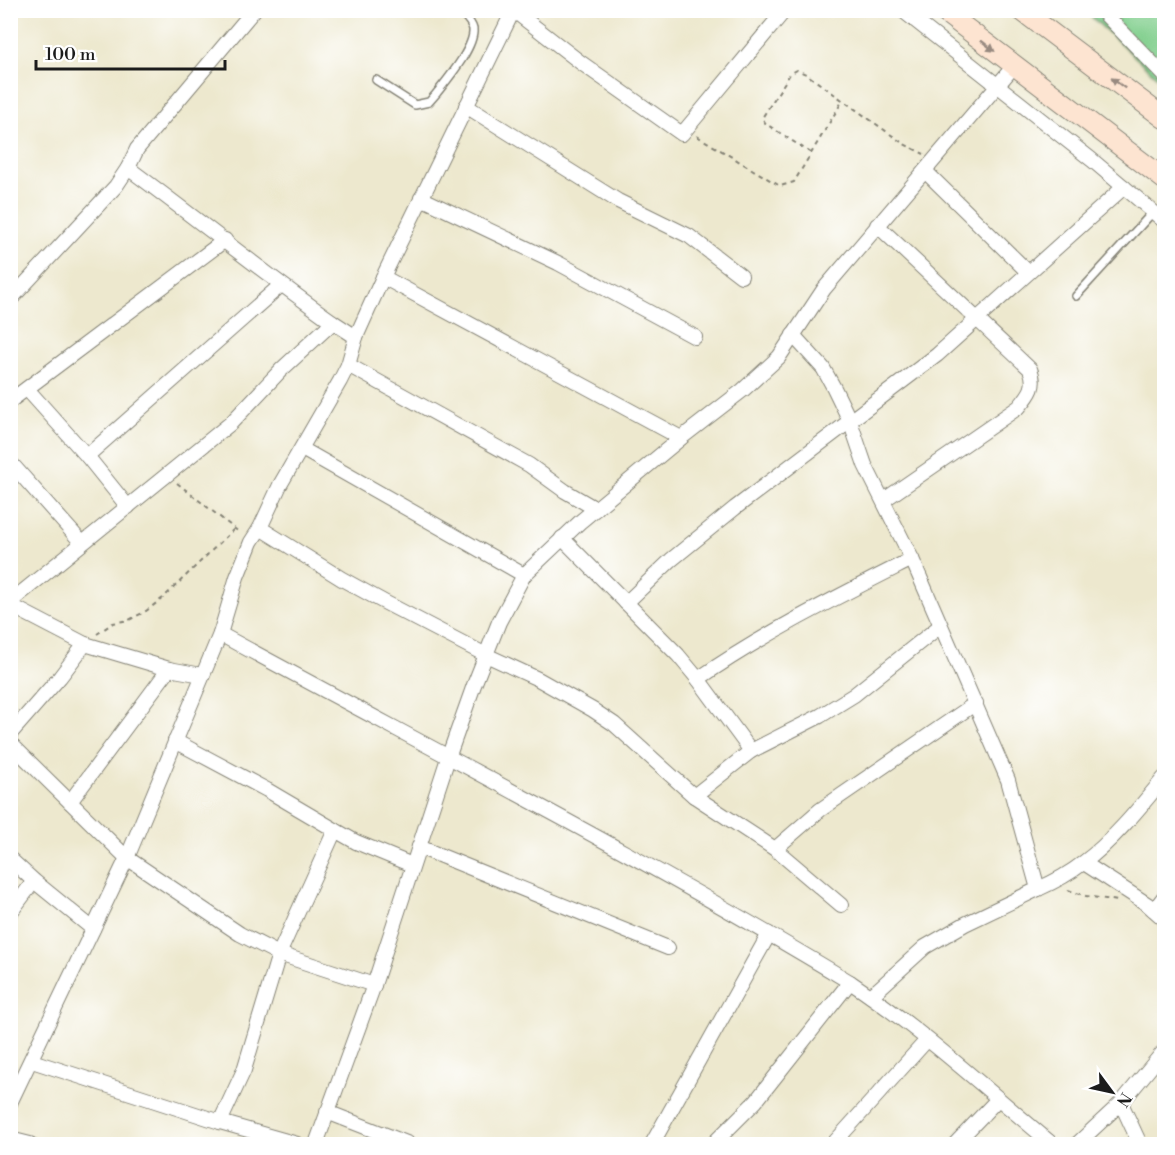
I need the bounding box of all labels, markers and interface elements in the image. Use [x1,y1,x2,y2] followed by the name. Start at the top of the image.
[36,33,225,71] scale bar
[981,40,996,52] one-way arrow
[45,43,96,66] text: 100 m
[1110,77,1126,89] one-way arrow
[1082,1062,1142,1122] north arrow
[1112,1089,1136,1111] text: N

